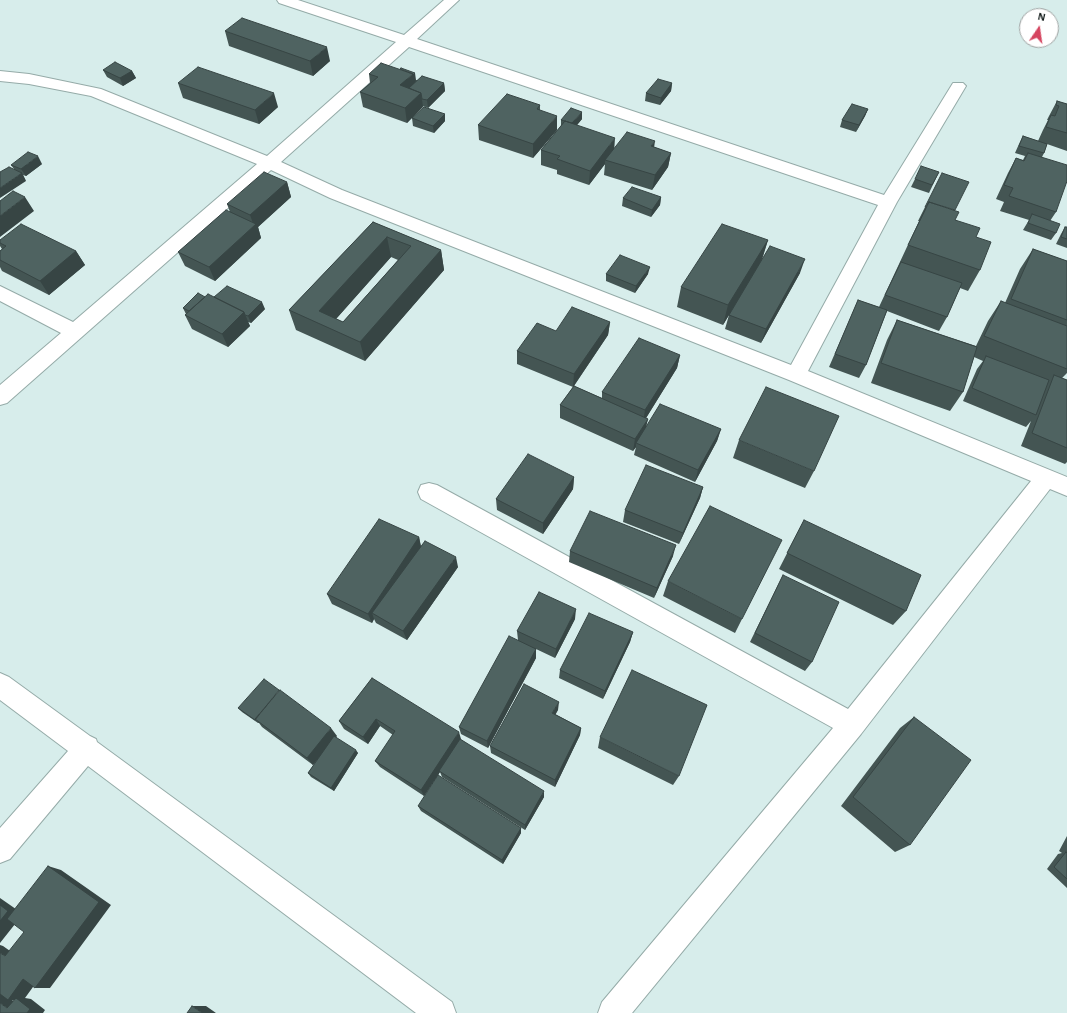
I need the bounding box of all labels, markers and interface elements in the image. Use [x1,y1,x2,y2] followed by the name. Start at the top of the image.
[1019,8,1059,48] north arrow
[1037,11,1047,23] text: N

